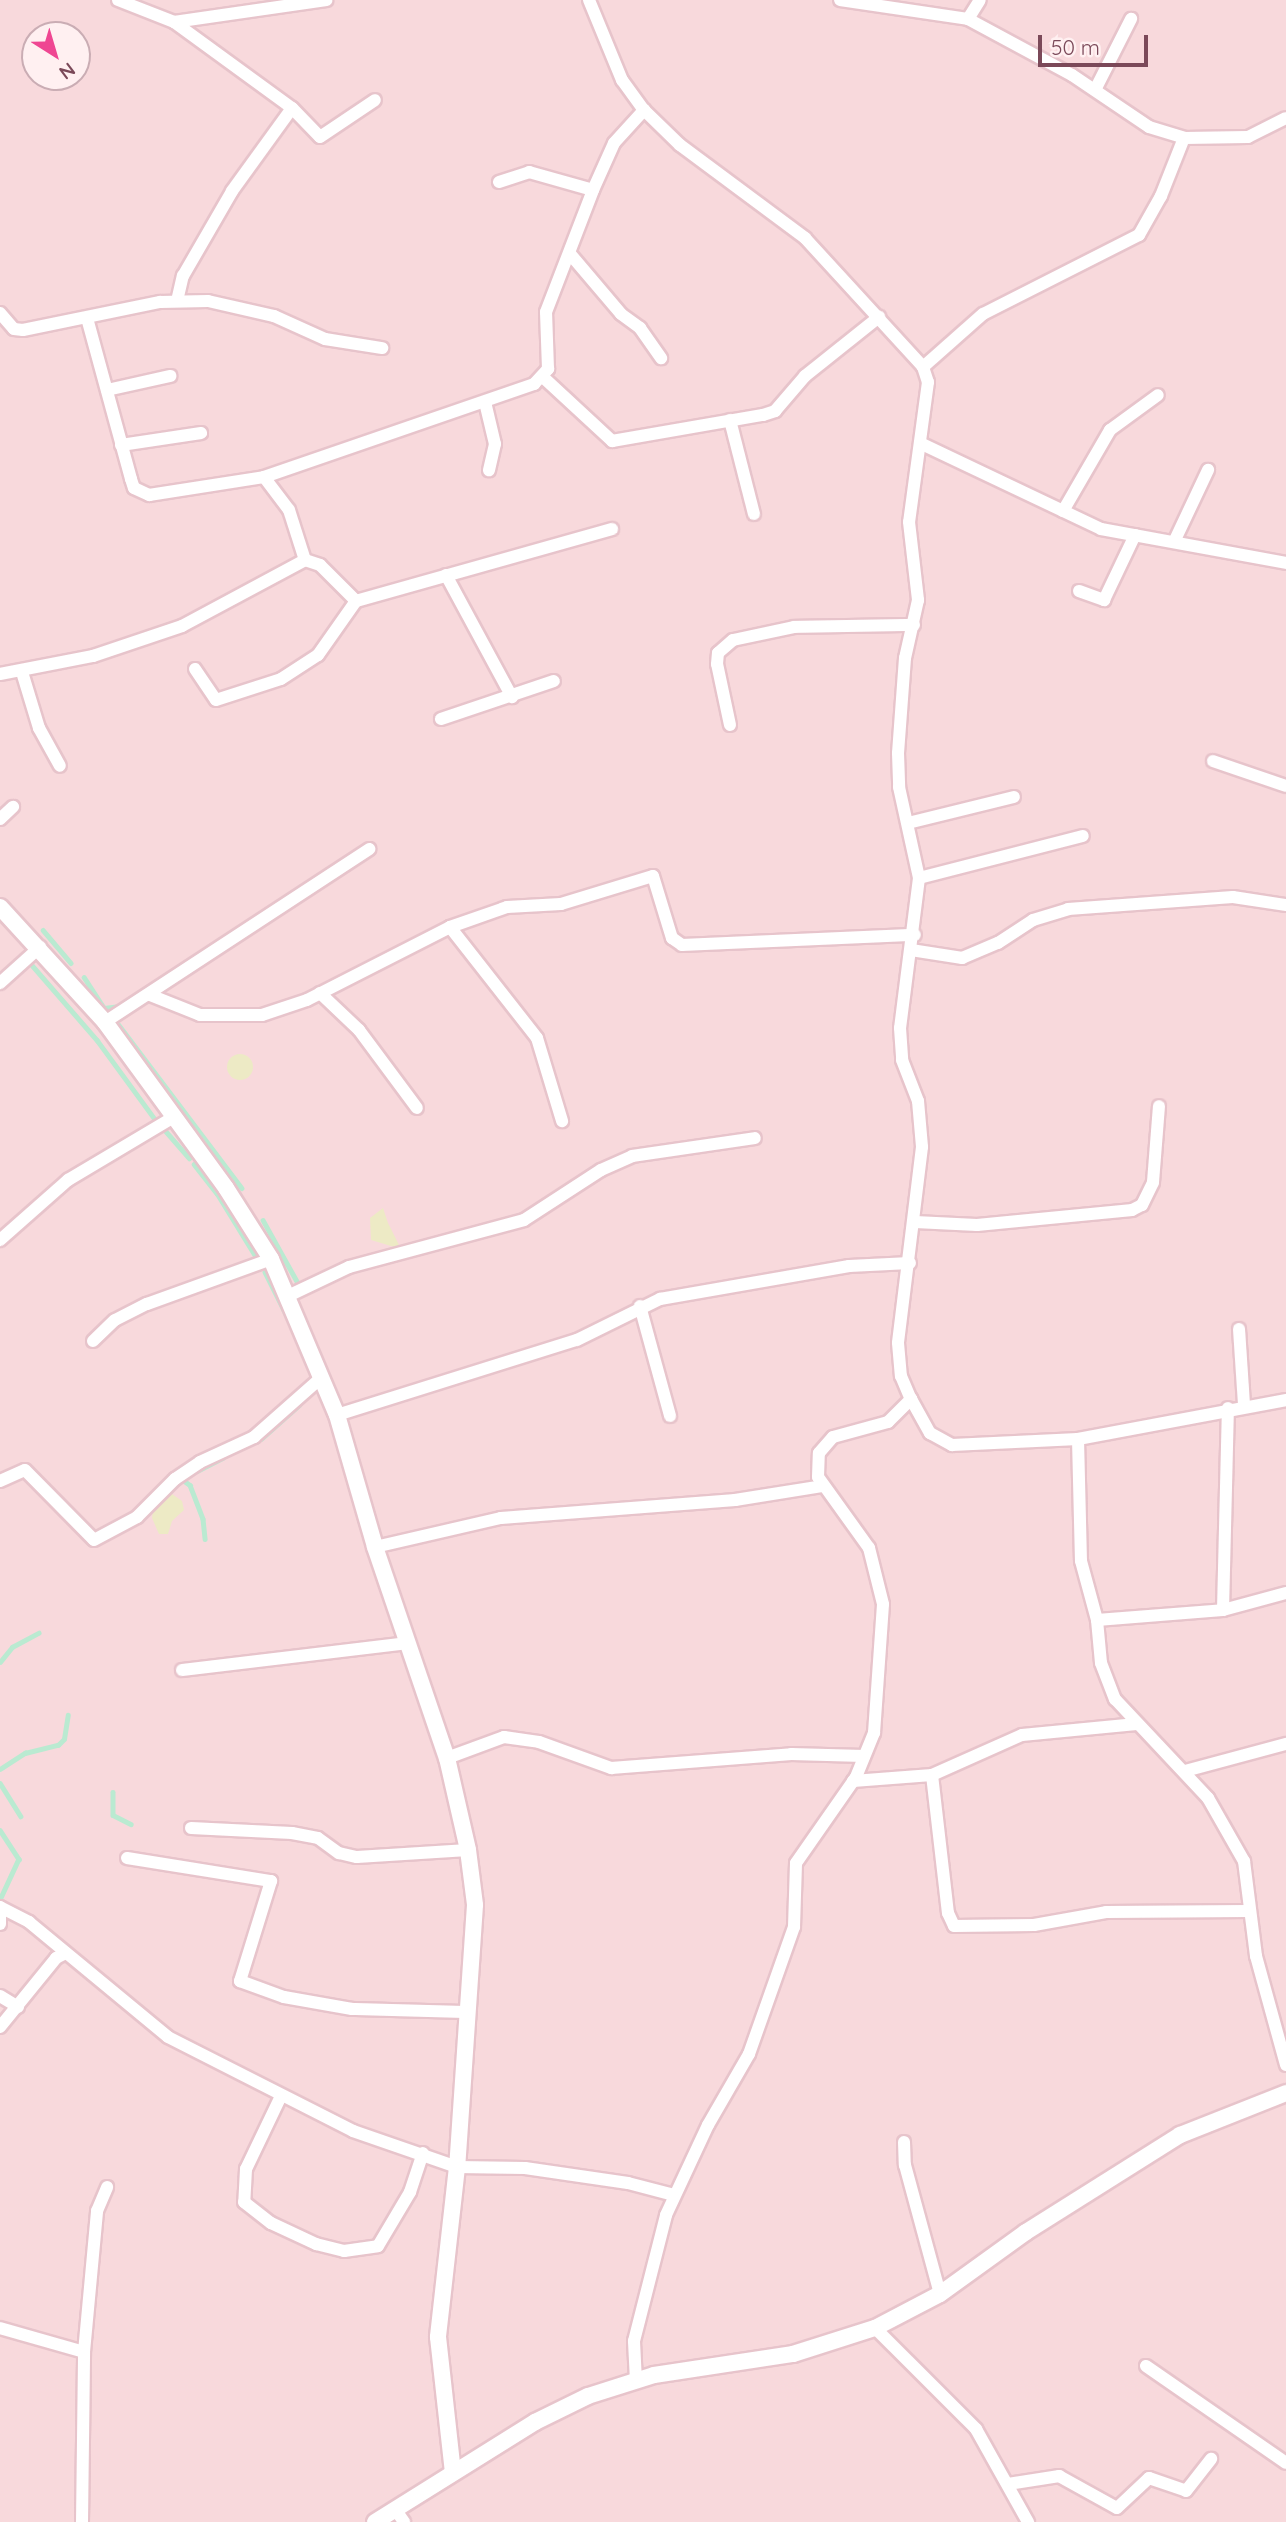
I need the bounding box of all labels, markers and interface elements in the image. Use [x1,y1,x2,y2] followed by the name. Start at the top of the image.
[21,21,91,91] north arrow
[1041,21,1151,65] scale bar
[1051,34,1100,60] text: 50 m
[55,57,80,85] text: N

